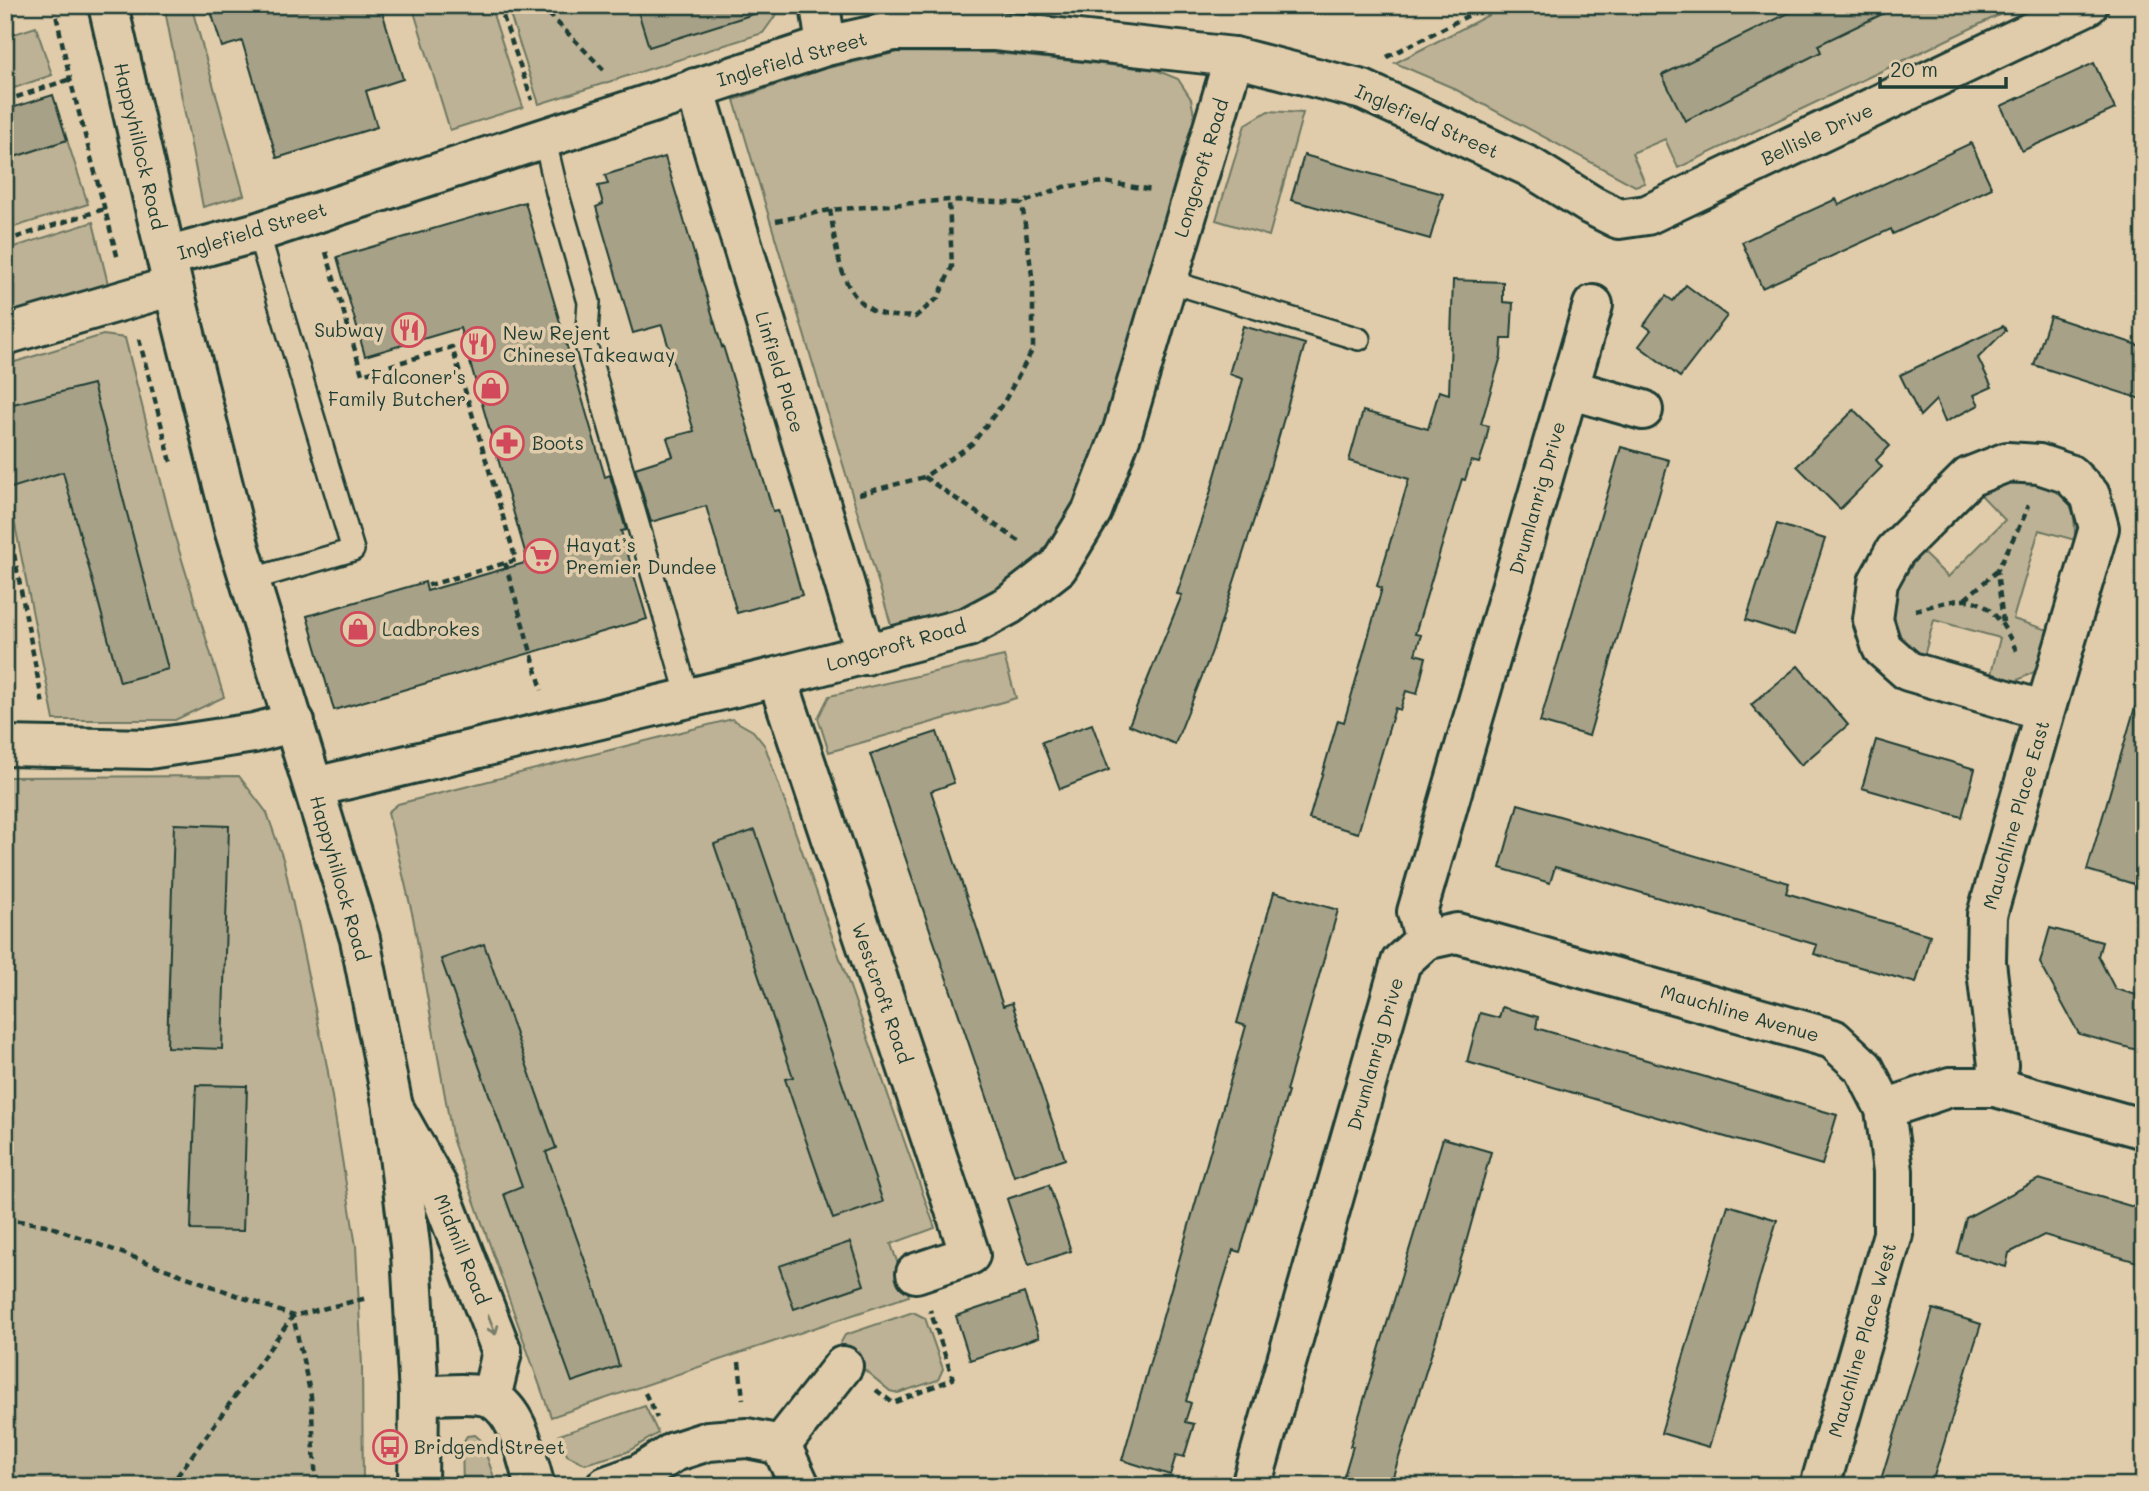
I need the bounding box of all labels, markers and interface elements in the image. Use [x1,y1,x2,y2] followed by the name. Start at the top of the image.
[714,25,870,92] street label: Inglefield Street
[1880,46,2006,90] scale bar
[1890,55,1938,82] text: 20 m
[109,60,172,232] street label: Happyhillock Road
[1351,78,1503,163] street label: Inglefield Street
[1168,95,1234,240] street label: Longcroft Road
[1757,97,1877,170] street label: Bellisle Drive
[174,196,330,265] street label: Inglefield Street
[750,308,811,435] street label: Linfield Place
[390,311,428,349] restaurant icon: Subway
[314,317,384,342] place label: Subway
[503,320,675,367] place label: New Rejent Chinese Takeaway
[459,325,497,363] restaurant icon: New Rejent Chinese Takeaway
[328,364,466,411] place label: Falconer's Family Butcher
[472,369,510,407] shop icon: Falconer's Family Butcher
[1503,419,1570,577] street label: Drumlanrig Drive
[488,424,526,462] pharmacy icon: Boots
[532,430,584,455] place label: Boots
[566,532,717,579] place label: Hayat’s Premier Dundee
[522,537,560,575] supermarket icon: Hayat’s Premier Dundee
[339,610,377,648] shop icon: Ladbrokes
[823,613,968,676] street label: Longcroft Road
[382,616,480,641] place label: Ladbrokes
[1977,717,2055,912] street label: Mauchline Place East
[305,792,376,963] street label: Happyhillock Road
[847,919,918,1066] street label: Westcroft Road
[1341,975,1408,1133] street label: Drumlanrig Drive
[1658,978,1822,1047] street label: Mauchline Avenue
[429,1190,496,1308] street label: Midmill Road
[1822,1240,1901,1440] street label: Mauchline Place West
[486,1314,499,1336] one-way arrow
[371,1428,409,1466] bus stop icon: Bridgend Street
[414,1434,565,1459] place label: Bridgend Street

